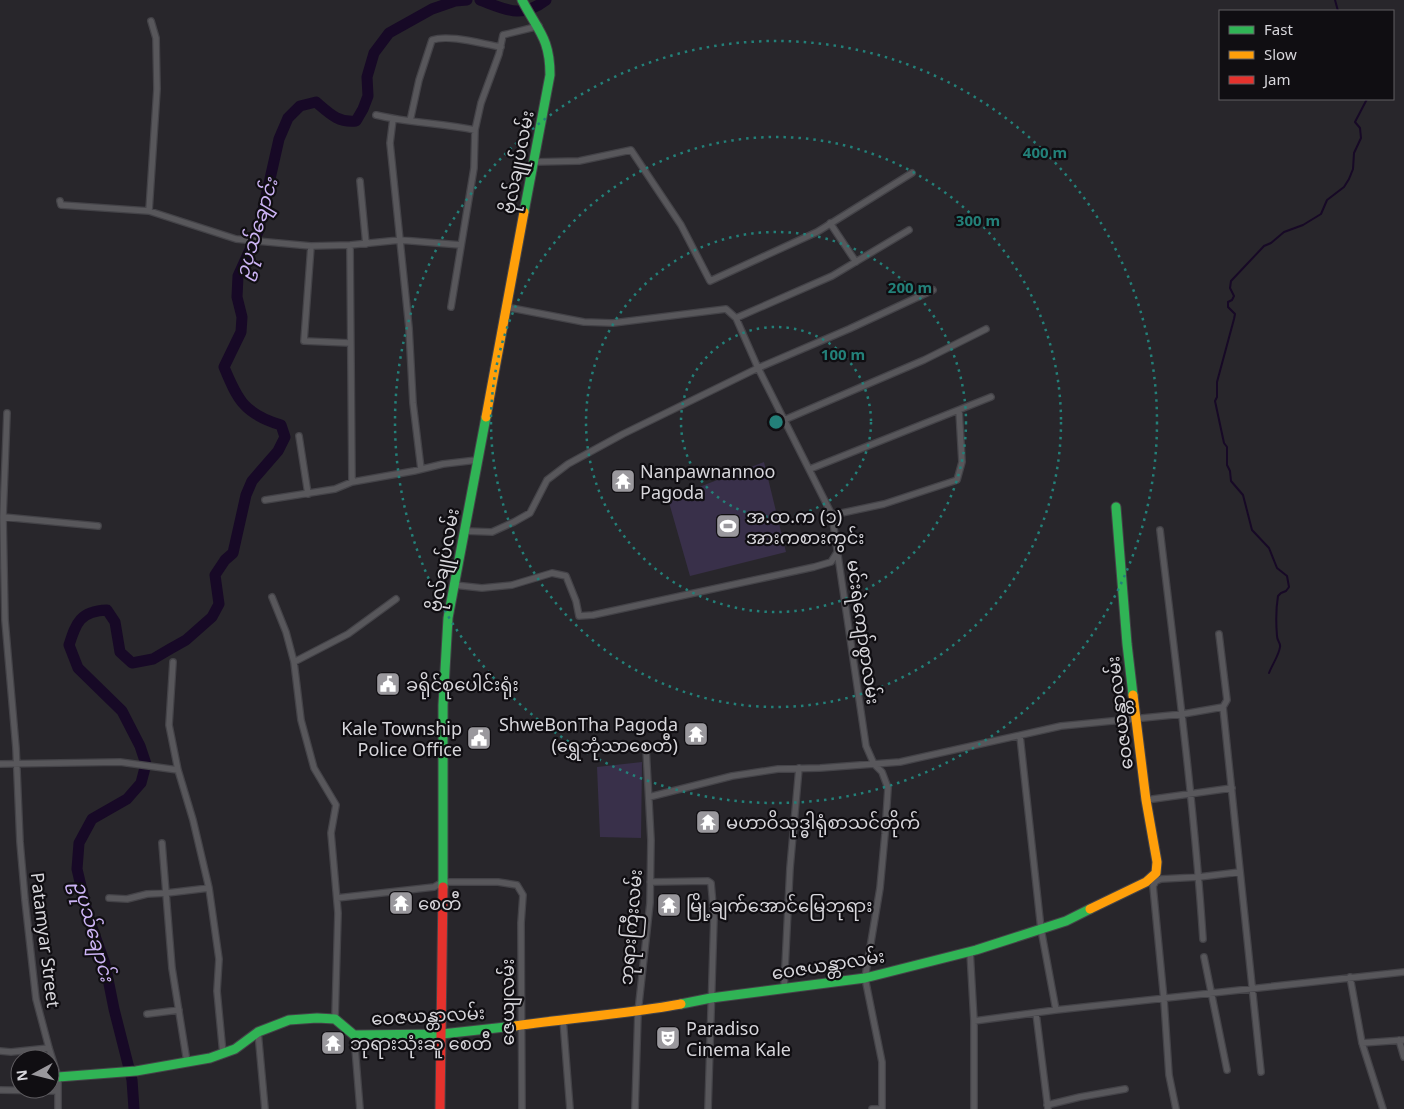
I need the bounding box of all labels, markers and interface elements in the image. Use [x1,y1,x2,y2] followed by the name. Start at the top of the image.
[1219,10,1394,100] legend
[1264,19,1293,39] text: Fast
[1264,44,1297,64] text: Slow
[1262,69,1291,89] text: Jam
[494,108,543,216] street label: ဗိုလ်ချုပ်လမ်း
[1023,142,1067,162] text: 400 m
[228,173,287,282] water label: ဥပုသ်ချောင်း
[956,210,1000,230] text: 300 m
[888,277,932,297] text: 200 m
[821,344,865,364] text: 100 m
[767,413,785,431] centre of rings
[640,459,775,504] place label: Nanpawnannoo Pagoda
[610,468,636,494] temple icon: Nanpawnannoo Pagoda
[746,504,865,553] place label: အ.ထ.က (၁) အားကစားကွင်း
[421,506,468,614] street label: ဗိုလ်ချုပ်လမ်း
[715,513,741,539] sports icon: အ.ထ.က (၁) အားကစားကွင်း
[838,558,886,706] street label: မင်းရဲကျော်စွာလမ်း
[1100,654,1142,771] street label: ဝေဇယန္တာလမ်း
[375,671,401,697] public building icon: ခရိုင်စုပေါင်းရုံး
[406,671,519,700] place label: ခရိုင်စုပေါင်းရုံး
[499,712,678,761] place label: ShweBonTha Pagoda (ရွှေဘုံသာစေတီ)
[341,716,462,761] place label: Kale Township Police Office
[683,721,709,747] temple icon: ShweBonTha Pagoda (ရွှေဘုံသာစေတီ)
[466,725,492,751] public building icon: Kale Township Police Office
[695,809,721,835] temple icon: မဟာဝိသုဒ္ဓါရုံစာသင်တိုက်
[726,809,920,838] place label: မဟာဝိသုဒ္ဓါရုံစာသင်တိုက်
[612,868,651,986] street label: ဘုရားကြီးလမ်း
[26,871,66,1009] street label: Patamyar Street
[64,877,121,987] water label: ဥပုသ်ချောင်း
[388,890,414,916] temple icon: စေတီ
[418,890,462,915] place label: စေတီ
[656,892,682,918] temple icon: မြို့ချက်အောင်မြေဘုရား
[686,892,872,921] place label: မြို့ချက်အောင်မြေဘုရား
[770,943,887,989] street label: ဝေဇယန္တာလမ်း
[495,959,523,1046] street label: ဇေယျလမ်း
[370,1000,486,1034] street label: ဝေဇယန္တာလမ်း
[686,1016,791,1061] place label: Paradiso Cinema Kale
[655,1025,681,1051] theatre icon: Paradiso Cinema Kale
[320,1030,346,1056] temple icon: ဘုရားသုံးဆူ စေတီ
[350,1030,492,1059] place label: ဘုရားသုံးဆူ စေတီ
[10,1049,60,1099] north arrow
[11,1069,32,1082] text: N

